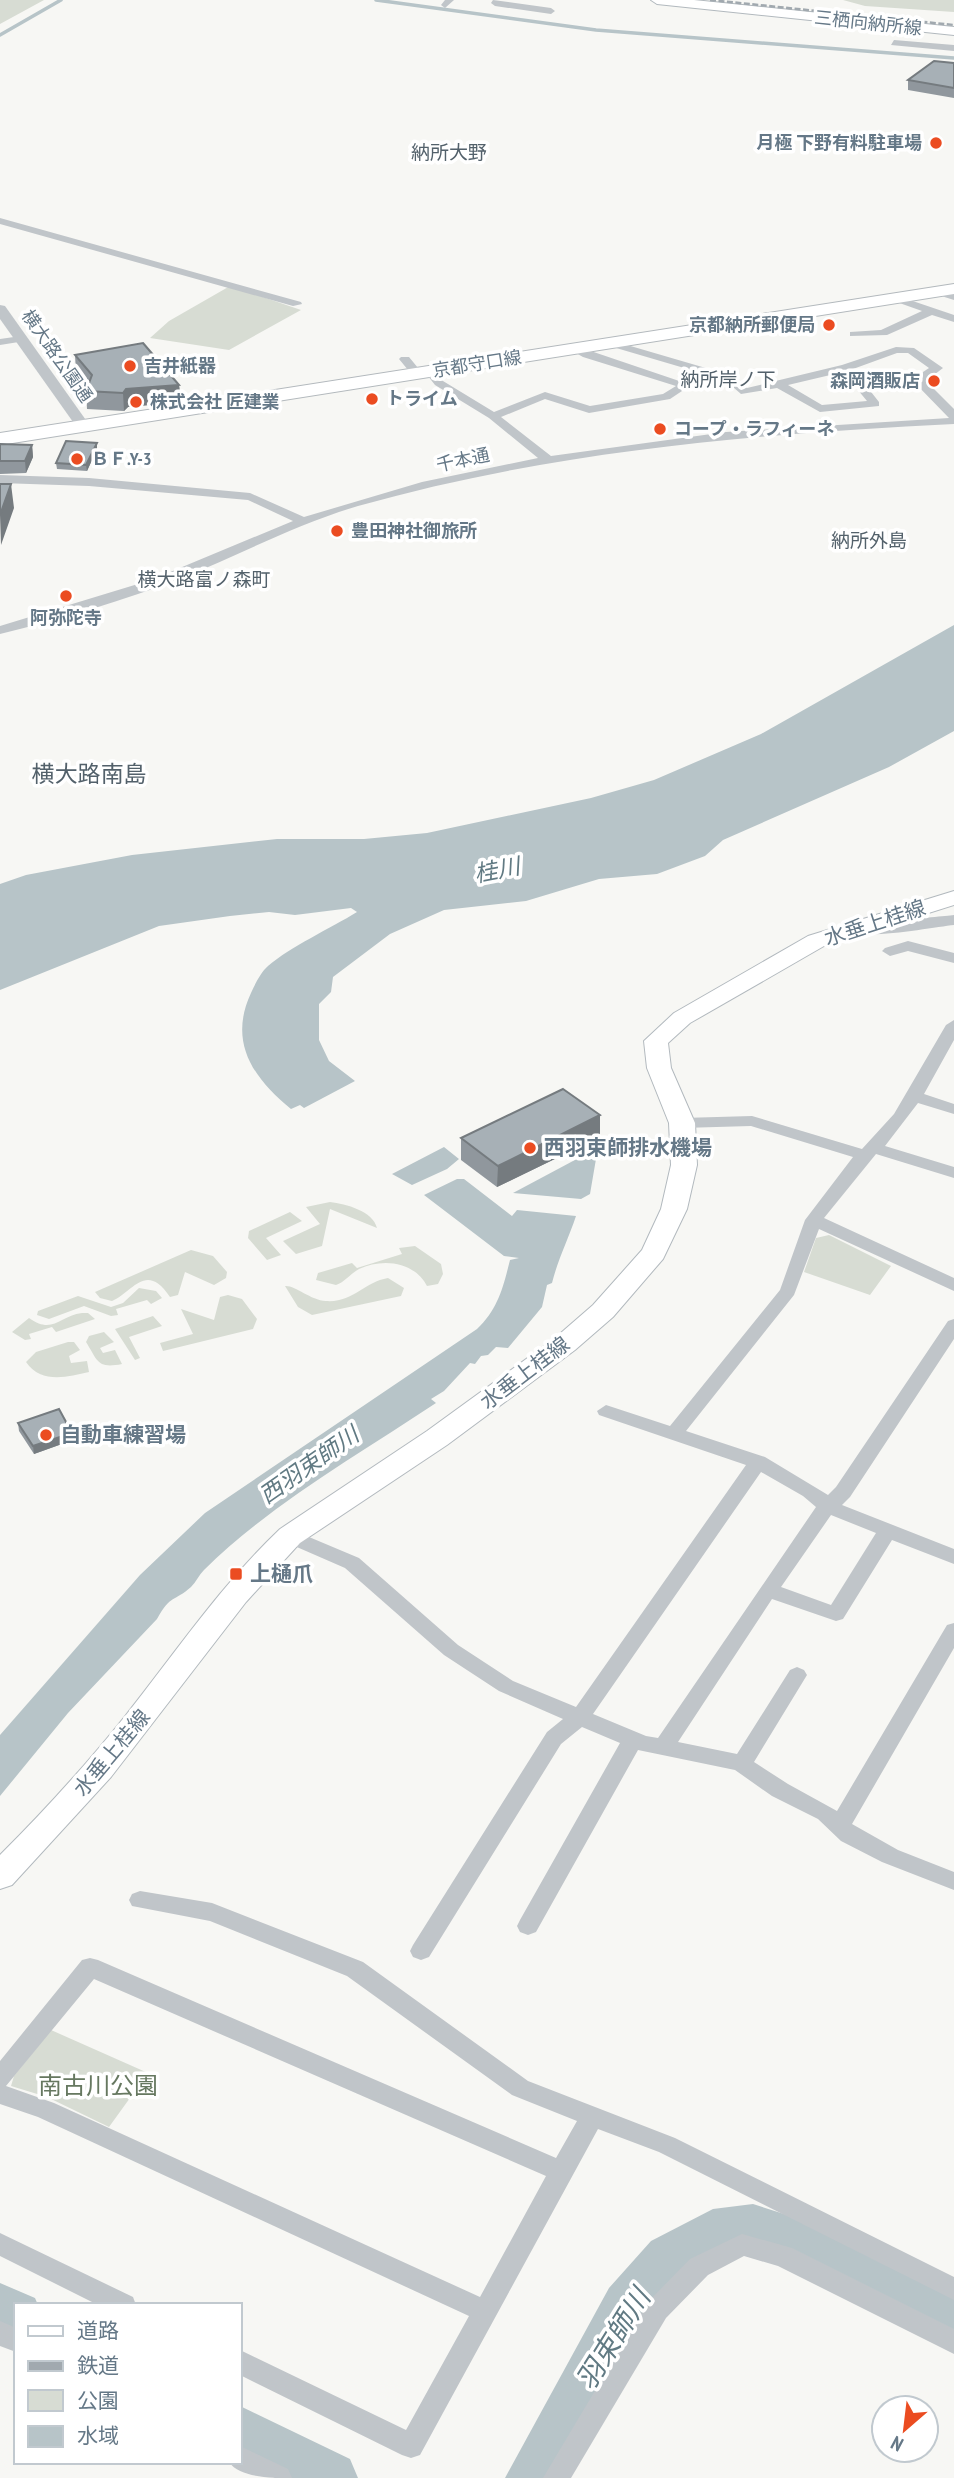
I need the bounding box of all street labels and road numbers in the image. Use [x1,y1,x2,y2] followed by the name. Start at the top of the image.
[813,5,923,40] street label: 三栖向納所線
[17,305,98,407] street label: 横大路公園通
[431,345,523,382] street label: 京都守口線
[434,443,492,476] street label: 千本通
[821,893,929,952] street label: 水垂上桂線
[475,1330,575,1415] street label: 水垂上桂線
[68,1704,156,1802] street label: 水垂上桂線

